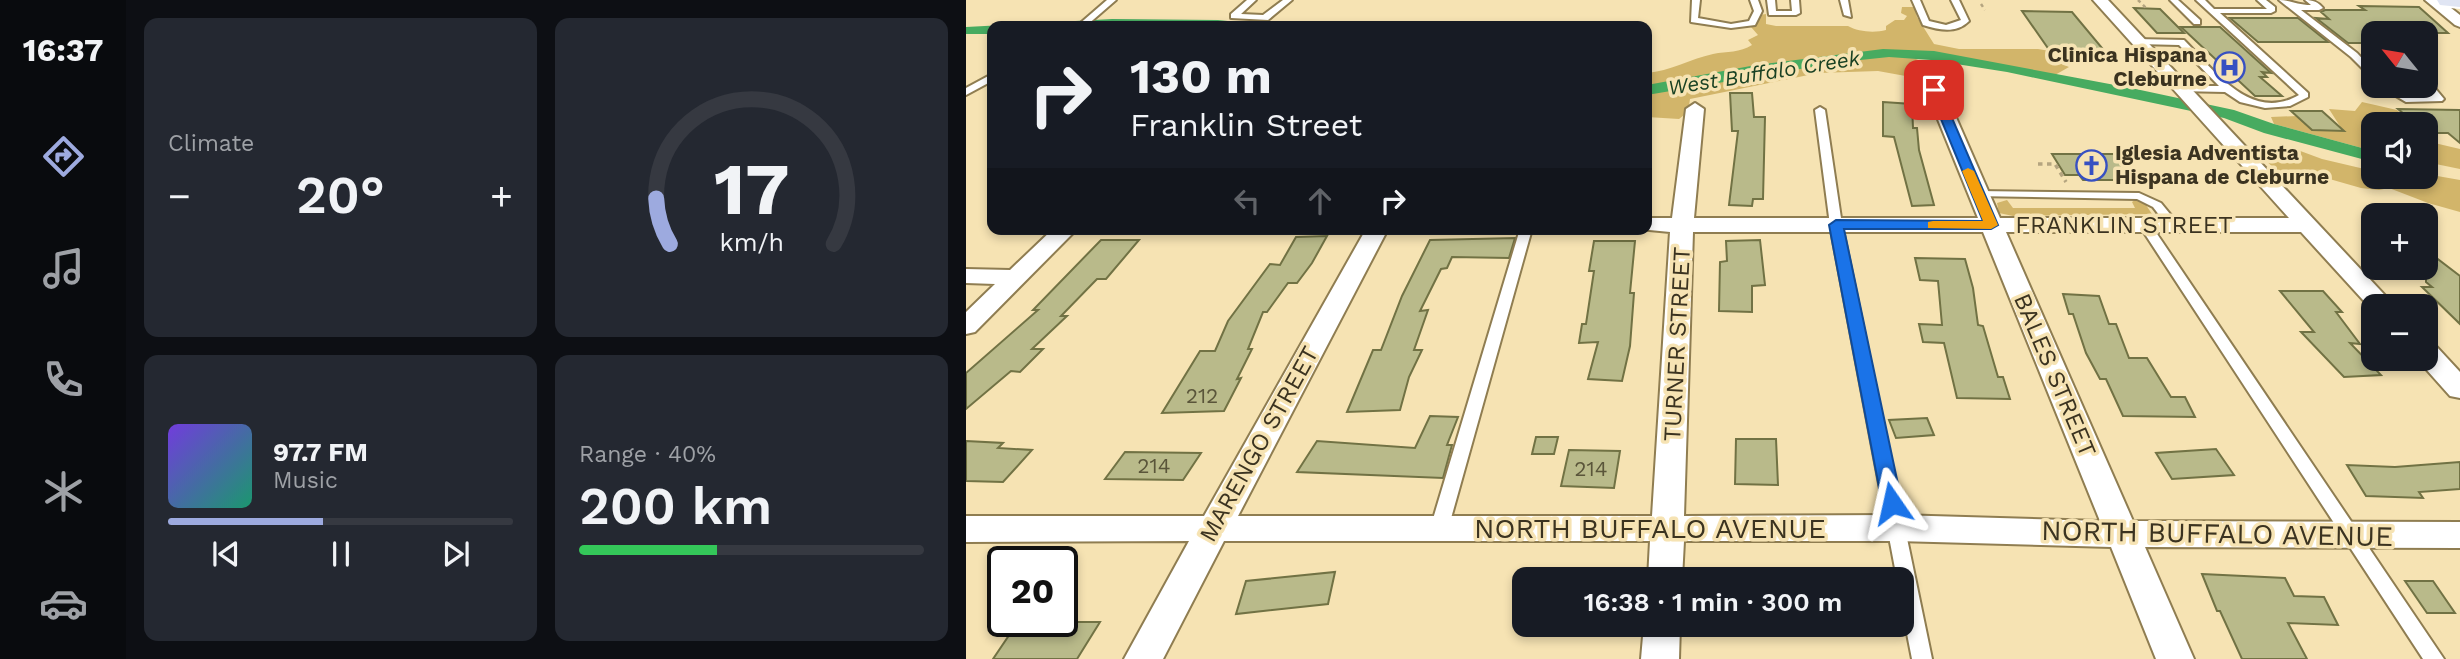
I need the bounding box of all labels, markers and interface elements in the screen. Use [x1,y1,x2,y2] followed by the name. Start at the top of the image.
[2361,21,2438,98] north arrow
[2361,21,2438,371] map controls
[23,31,103,69] text: 16:37
[2047,42,2208,91] place label: Clinica Hispana Cleburne
[1666,45,1862,100] water label: West Buffalo Creek
[1130,47,1272,105] text: 130 m
[1015,49,1106,140] icon: right
[2213,50,2247,84] hospital icon: Clinica Hispana Cleburne
[1904,60,1964,120] pin
[1915,71,1953,109] icon: arrive
[1130,106,1362,144] text: Franklin Street
[2361,112,2438,189] button: sound
[168,130,254,157] text: Climate
[39,132,88,181] icon: directions
[2115,140,2329,189] place label: Iglesia Adventista Hispana de Cleburne
[714,146,789,232] text: 17
[2075,148,2109,182] church icon: Iglesia Adventista Hispana de Cleburne
[296,165,385,226] text: 20°
[168,174,191,218] text: −
[490,174,513,218] text: +
[1228,182,1266,220] icon: left
[1301,182,1339,220] icon: ahead
[1374,182,1412,220] icon: right
[2361,203,2438,280] button: +
[2015,211,2233,239] street label: FRANKLIN STREET
[719,227,784,256] text: km/h
[39,244,88,293] icon: music
[1658,246,1696,442] street label: TURNER STREET
[2008,289,2102,461] street label: BALES STREET
[2361,294,2438,371] button: −
[1194,341,1324,547] street label: MARENGO STREET
[39,355,88,404] icon: phone
[1186,383,1218,408] house number: 212
[273,437,368,467] text: 97.7 FM
[579,441,716,468] text: Range · 40%
[1137,453,1171,478] house number: 214
[1574,456,1608,481] house number: 214
[1855,466,1929,540] position arrow
[39,467,88,516] icon: climate
[273,467,338,494] text: Music
[579,476,772,537] text: 200 km
[1474,512,1826,545] street label: NORTH BUFFALO AVENUE
[2041,514,2393,553] street label: NORTH BUFFALO AVENUE
[207,535,245,573] icon: previous
[322,535,360,573] icon: pause
[437,535,475,573] icon: next
[987,546,1078,637] speed limit sign: 20
[39,579,88,628] icon: car
[1584,587,1842,617] text: 16:38 · 1 min · 300 m

